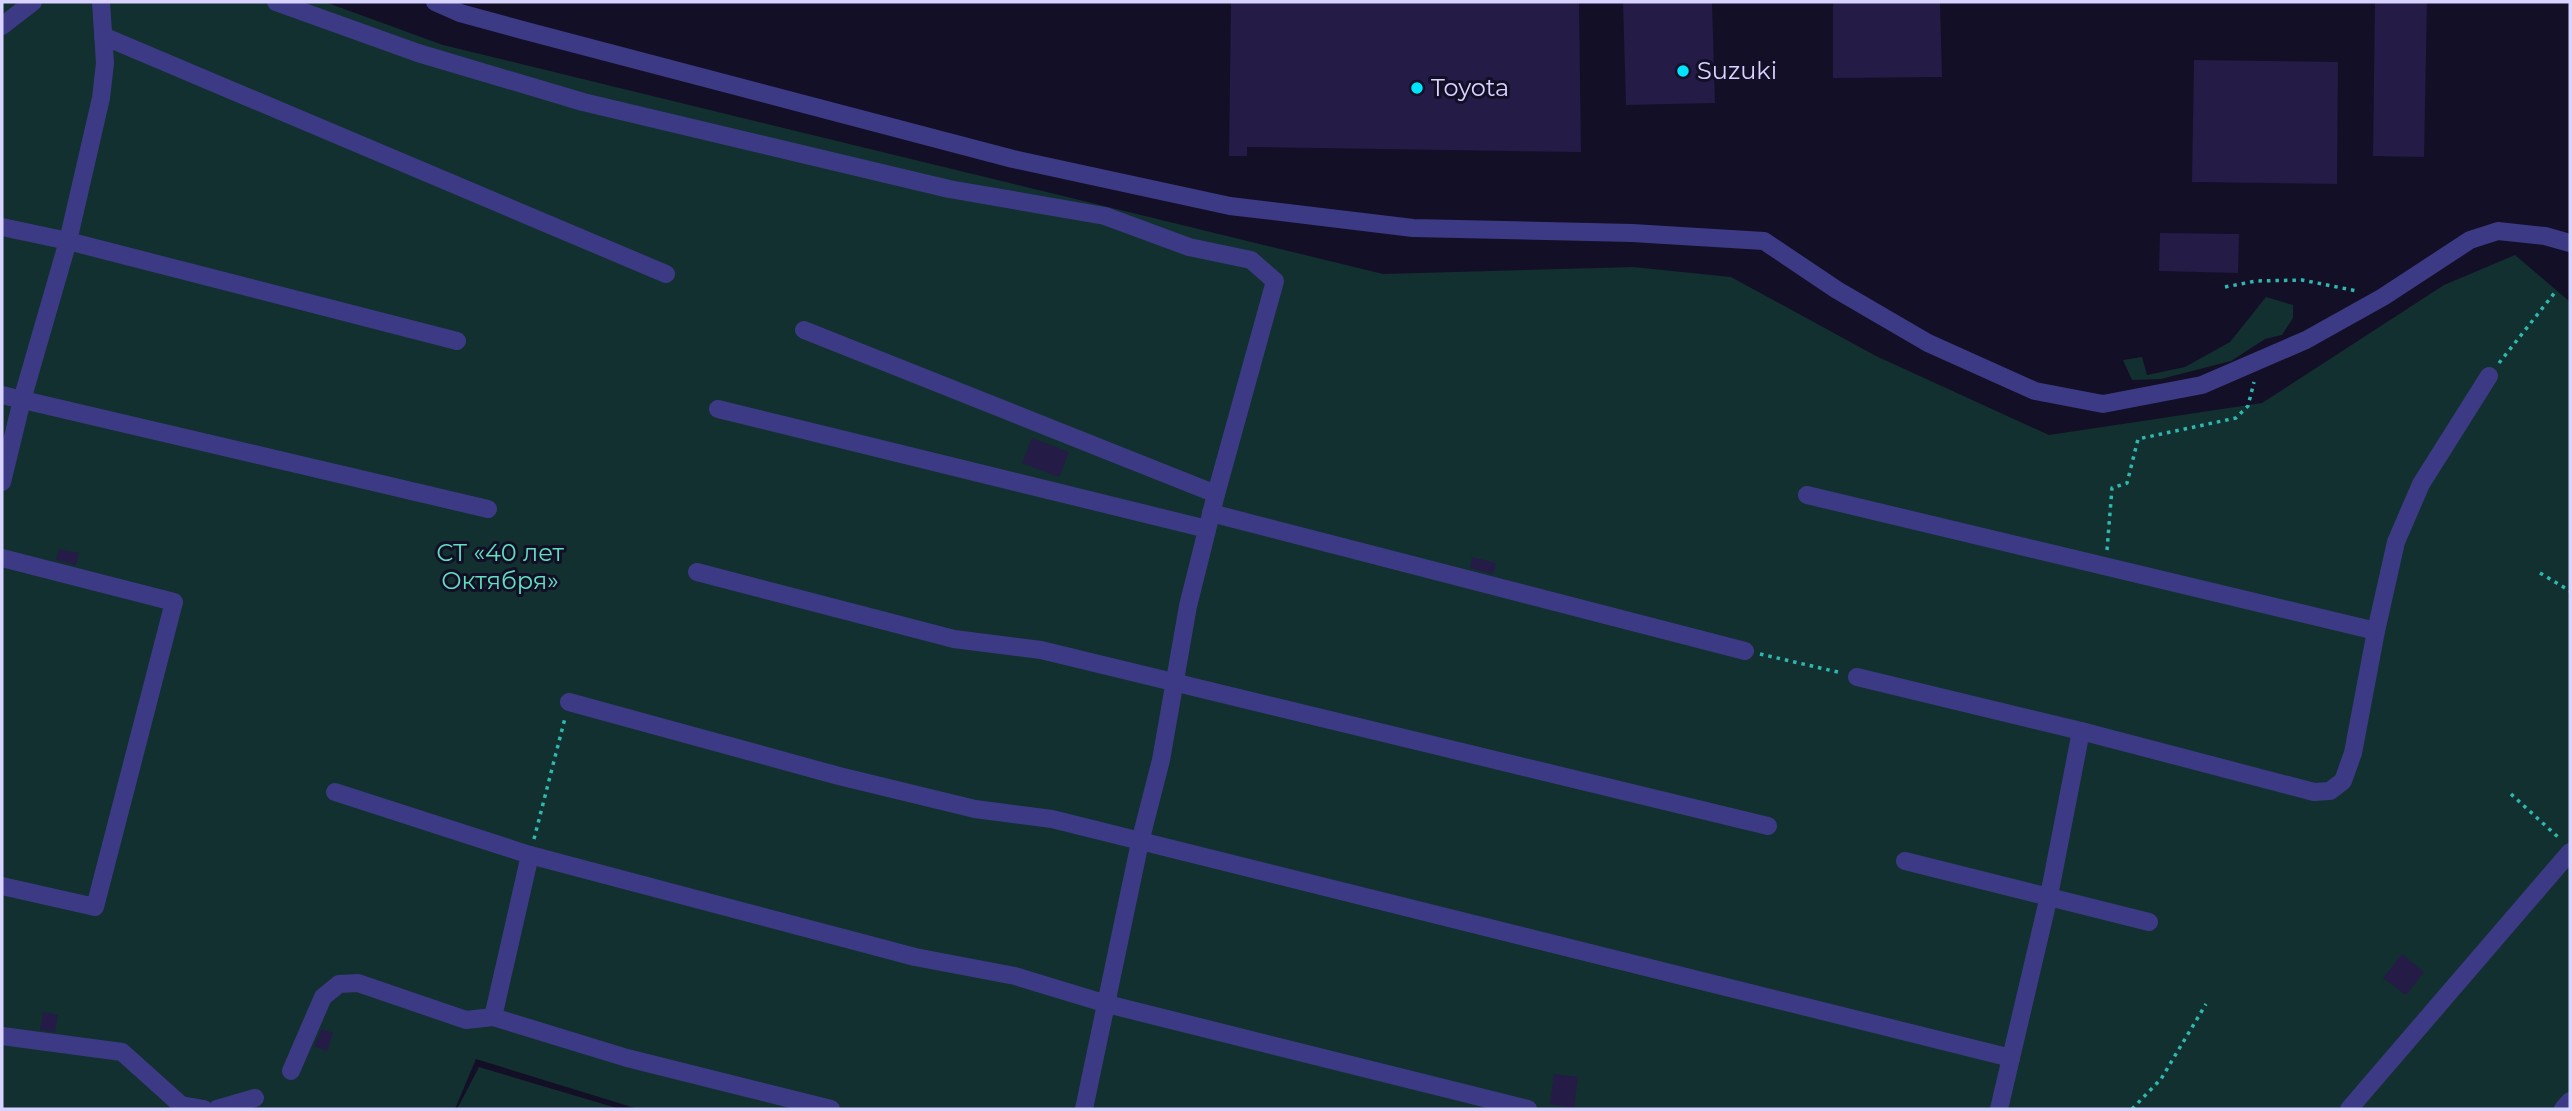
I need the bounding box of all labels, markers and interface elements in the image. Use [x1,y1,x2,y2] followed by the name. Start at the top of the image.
[1697,56,1777,85] place label: Suzuki
[1675,63,1691,79] marker: Suzuki
[1431,73,1509,102] place label: Toyota
[1409,80,1425,96] marker: Toyota
[436,538,565,595] park label: СТ «40 лет Октября»

